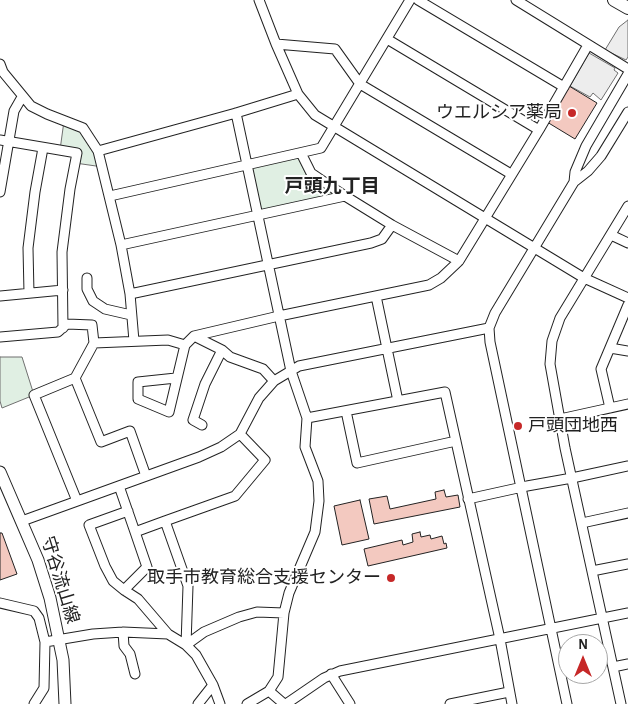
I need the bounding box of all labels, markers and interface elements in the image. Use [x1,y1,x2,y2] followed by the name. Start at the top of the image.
[436,102,562,124] place label: ウエルシア薬局
[566,107,578,119] marker: ウエルシア薬局
[285,175,379,197] district label: 戸頭九丁目
[528,415,618,437] place label: 戸頭団地西
[512,420,524,432] marker: 戸頭団地西
[37,534,83,626] street label: 守谷流山線
[147,567,381,589] place label: 取手市教育総合支援センター
[385,572,397,584] marker: 取手市教育総合支援センター
[558,634,608,684] north arrow
[578,638,588,652] text: N

